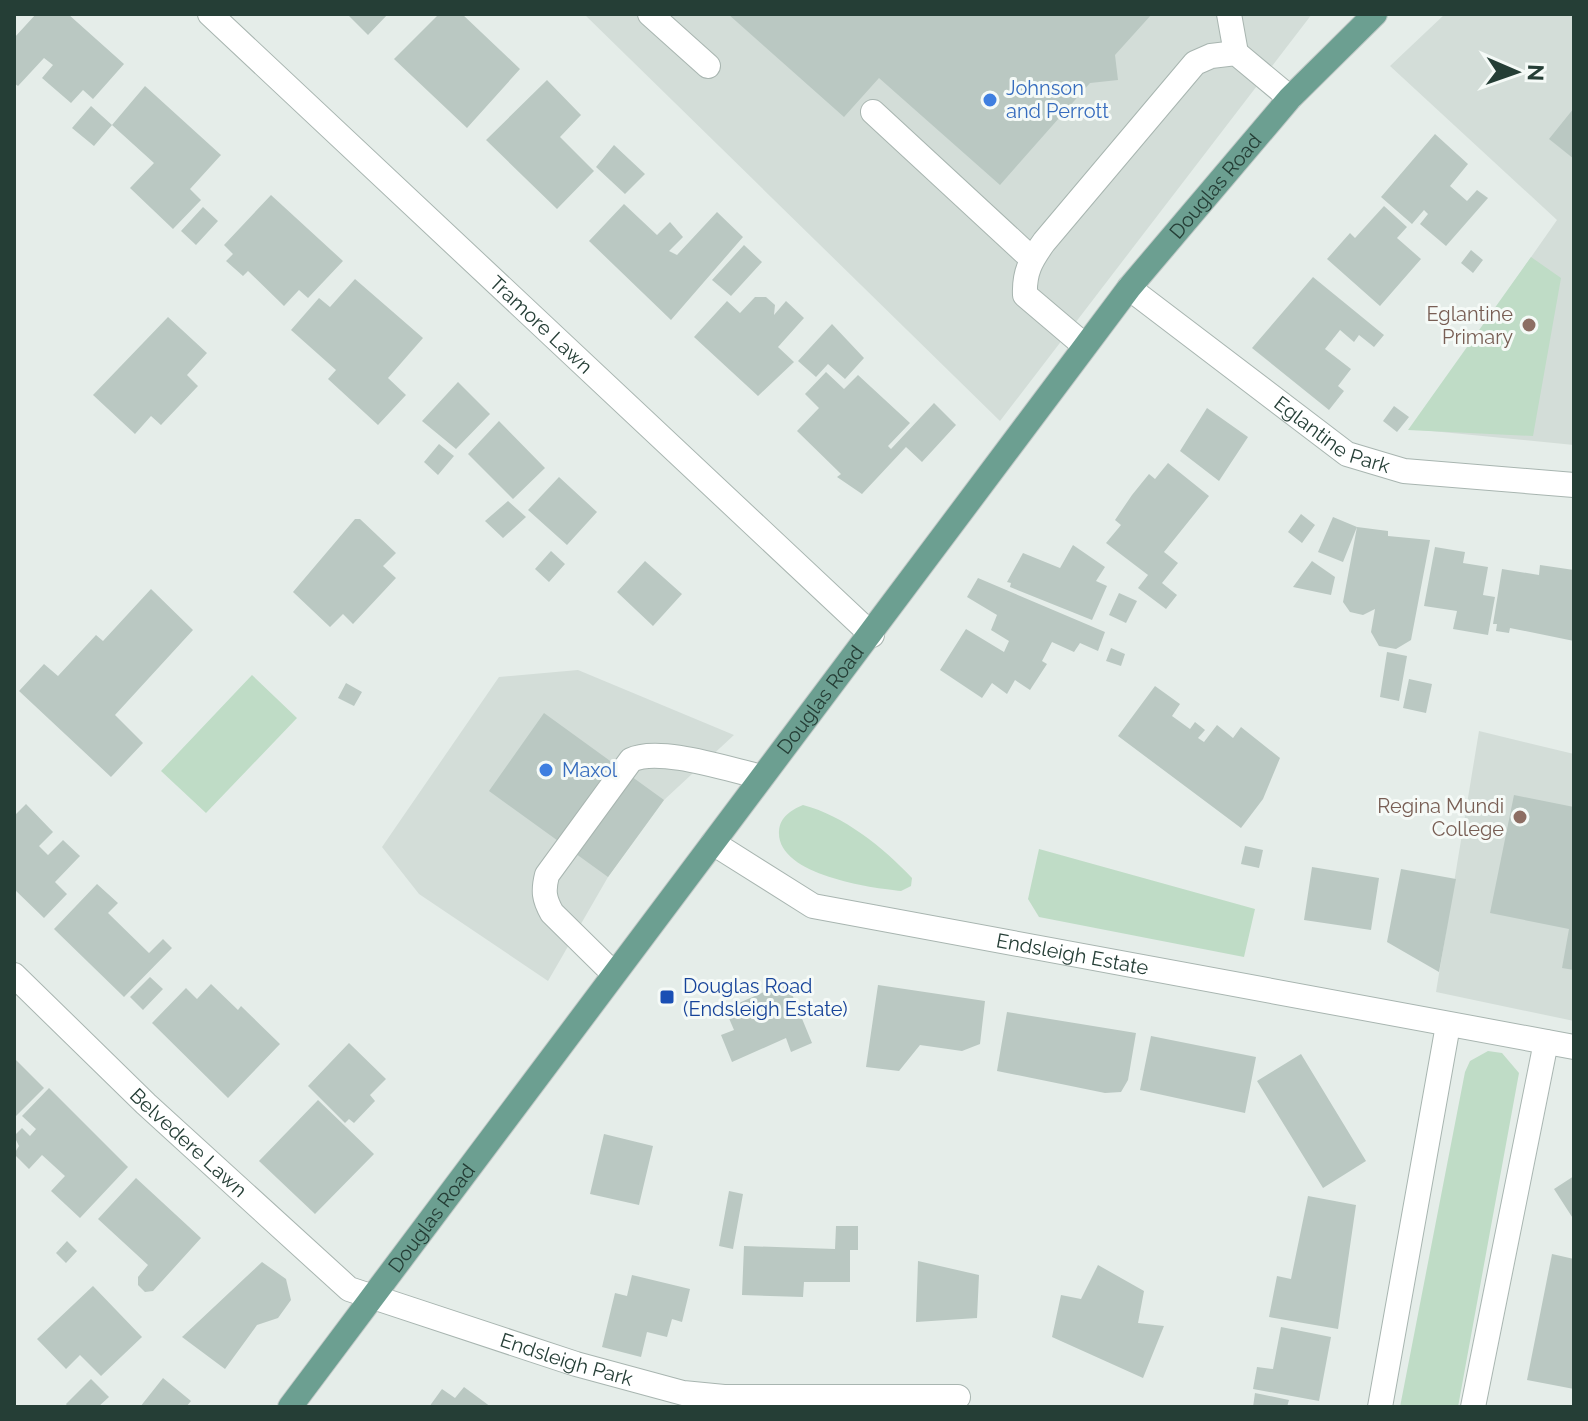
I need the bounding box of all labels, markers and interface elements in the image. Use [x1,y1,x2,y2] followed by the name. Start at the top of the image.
[1476,32,1556,112] north arrow
[1523,64,1549,82] text: N
[1006,76,1109,123] place label: Johnson and Perrott
[981,91,999,109] marker: Johnson and Perrott
[1164,129,1266,243] street label: Douglas Road
[485,271,598,379] street label: Tramore Lawn
[1426,302,1513,349] place label: Eglantine Primary
[1520,316,1538,334] marker: Eglantine Primary
[1269,391,1393,478] street label: Eglantine Park
[772,641,869,759] street label: Douglas Road
[562,758,618,782] place label: Maxol
[537,761,555,779] marker: Maxol
[1377,794,1504,841] place label: Regina Mundi College
[1511,808,1529,826] marker: Regina Mundi College
[994,928,1151,980] street label: Endsleigh Estate
[683,974,848,1021] place label: Douglas Road (Endsleigh Estate)
[658,988,676,1006] marker: Douglas Road (Endsleigh Estate)
[125,1083,252,1202] street label: Belvedere Lawn
[383,1159,480,1277] street label: Douglas Road
[497,1328,636,1391] street label: Endsleigh Park

